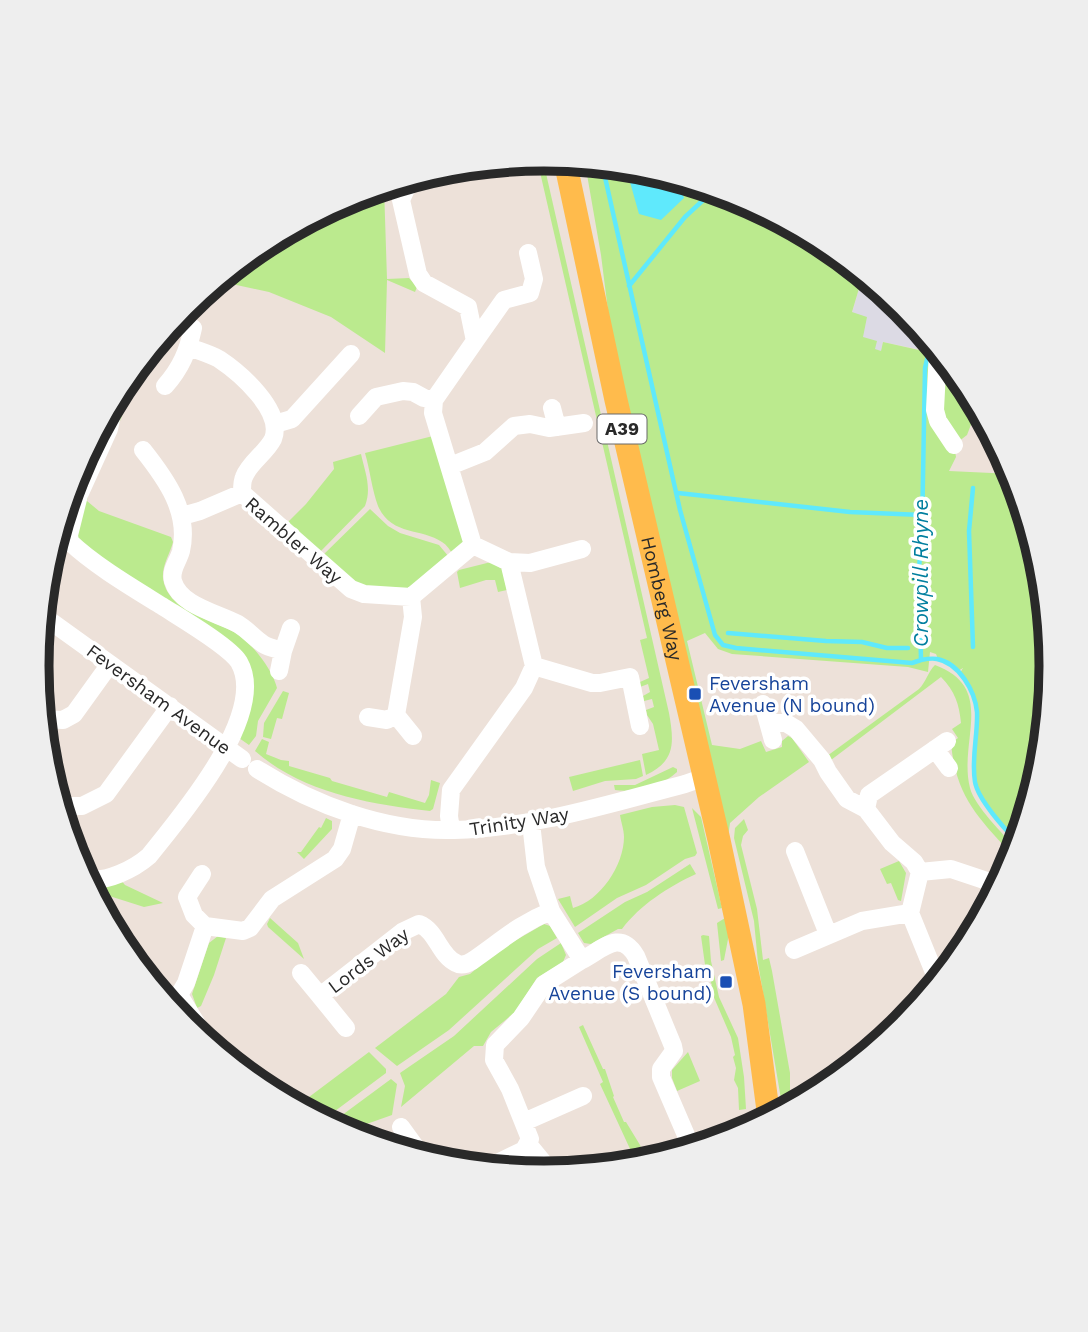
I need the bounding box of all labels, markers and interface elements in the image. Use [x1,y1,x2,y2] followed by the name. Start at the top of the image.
[598,414,646,444] road number: A39
[240,492,347,589] street label: Rambler Way
[908,499,933,647] water label: Crowpill Rhyne
[636,534,688,663] street label: Homberg Way
[82,639,235,760] street label: Feversham Avenue
[709,672,875,717] place label: Feversham Avenue (N bound)
[687,686,703,702] marker: Feversham Avenue (N bound)
[468,802,571,841] street label: Trinity Way
[323,922,413,998] street label: Lords Way
[548,960,712,1005] place label: Feversham Avenue (S bound)
[718,974,734,990] marker: Feversham Avenue (S bound)

